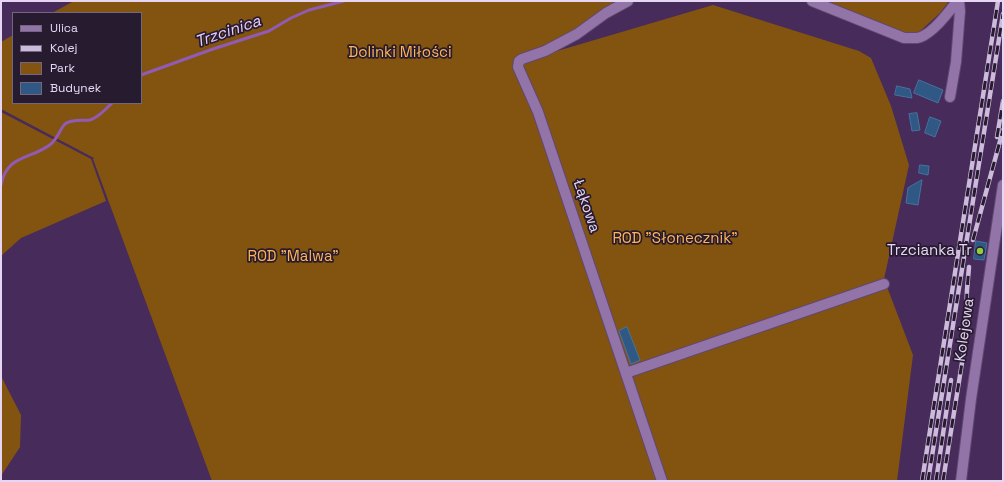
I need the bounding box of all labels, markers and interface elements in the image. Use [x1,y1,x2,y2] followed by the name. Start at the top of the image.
[12,12,142,104] legend
[193,12,263,52] water label: Trzcinica
[50,20,78,36] text: Ulica
[50,40,78,56] text: Kolej
[348,44,452,62] park label: Dolinki Miłości
[50,60,75,76] text: Park
[50,80,101,96] text: Budynek
[569,177,603,235] street label: Łąkowa
[612,230,738,248] park label: ROD "Słonecznik"
[887,242,972,260] place label: Trzcianka Tr
[975,246,985,256] marker: Trzcianka Tr
[247,248,339,266] park label: ROD "Malwa"
[952,297,978,363] street label: Kolejowa

